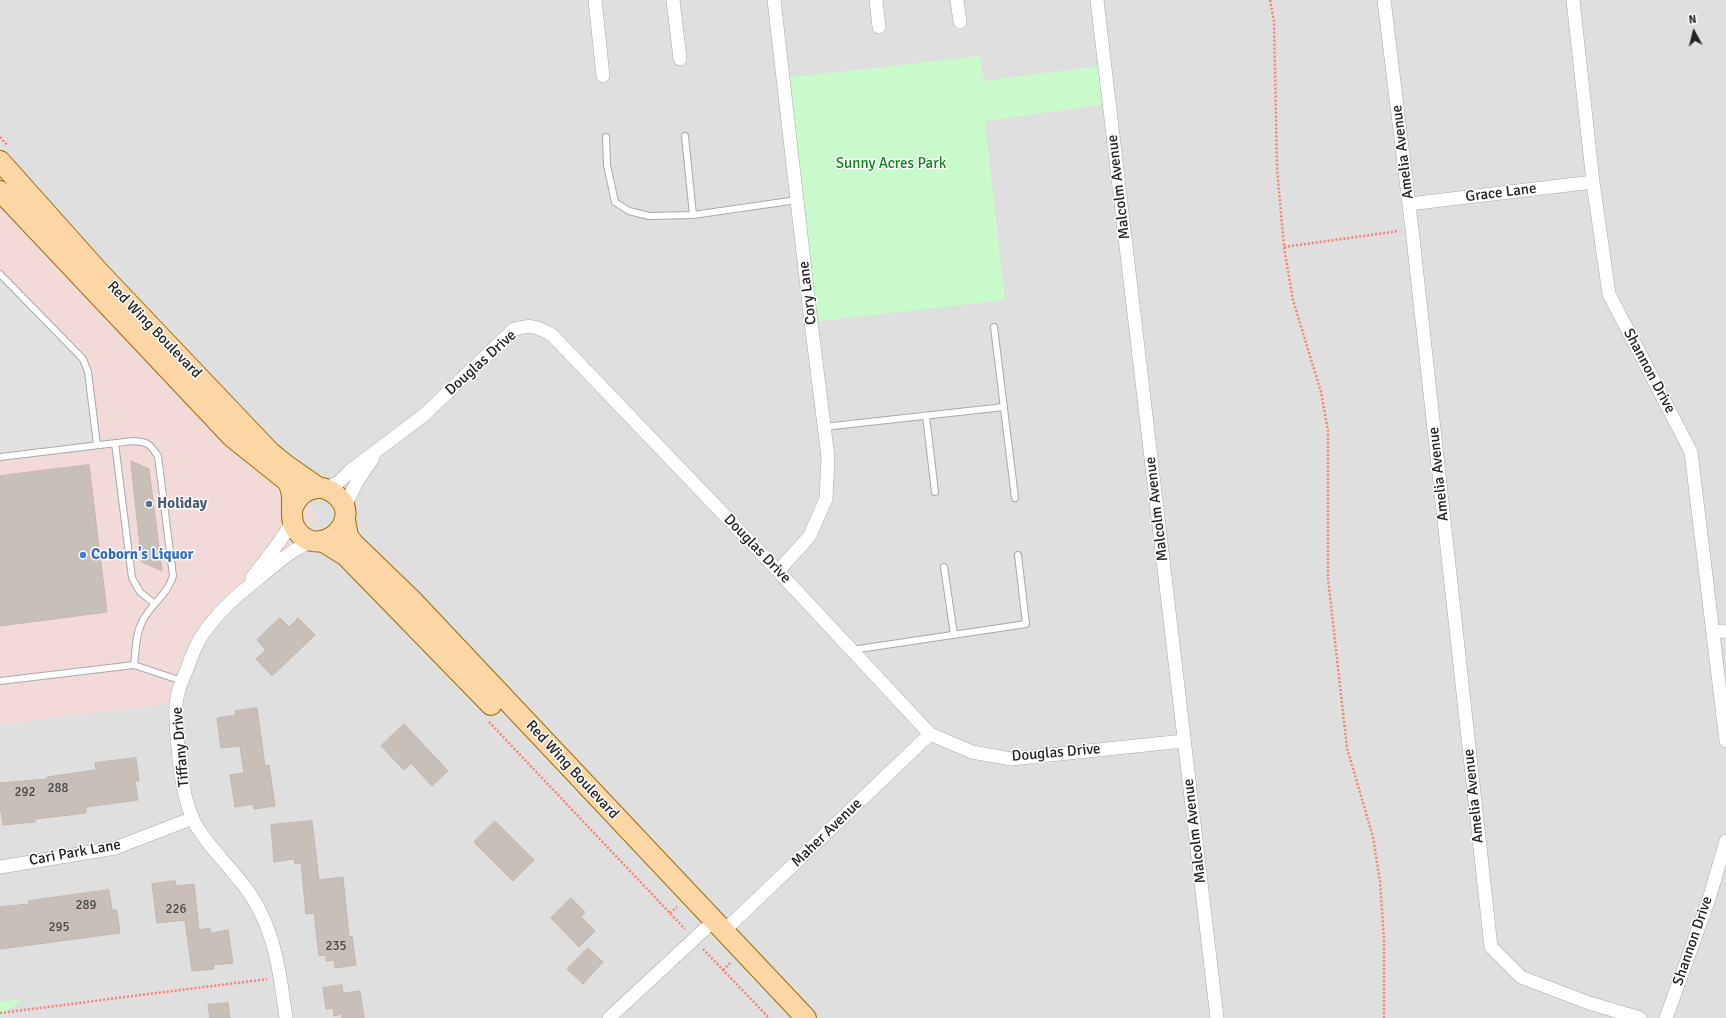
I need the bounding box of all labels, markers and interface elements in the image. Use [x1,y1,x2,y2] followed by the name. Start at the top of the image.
[1674,12,1714,52] north arrow
[1688,13,1697,27] text: N
[1388,104,1418,200] street label: Amelia Avenue
[1104,134,1134,240] street label: Malcolm Avenue
[836,155,946,173] park label: Sunny Acres Park
[1464,180,1538,206] street label: Grace Lane
[795,260,821,326] street label: Cory Lane
[103,278,205,382] street label: Red Wing Boulevard
[1619,326,1679,416] street label: Shannon Drive
[442,327,520,399] street label: Douglas Drive
[1425,426,1453,522] street label: Amelia Avenue
[1142,456,1172,562] street label: Malcolm Avenue
[157,495,207,513] place label: Holiday
[144,499,154,509] marker: Holiday
[720,511,794,587] street label: Douglas Drive
[91,546,193,564] place label: Coborn's Liquor
[78,550,88,560] marker: Coborn's Liquor
[169,706,193,788] street label: Tiffany Drive
[522,717,622,823] street label: Red Wing Boulevard
[1011,740,1101,766] street label: Douglas Drive
[1460,748,1488,844] street label: Amelia Avenue
[1180,778,1210,884] street label: Malcolm Avenue
[47,781,69,797] house number: 288
[14,785,36,801] house number: 292
[788,795,866,871] street label: Maher Avenue
[28,836,122,870] street label: Cari Park Lane
[1669,894,1717,988] street label: Shannon Drive
[75,898,97,914] house number: 289
[165,902,187,918] house number: 226
[48,920,70,936] house number: 295
[325,939,347,955] house number: 235

